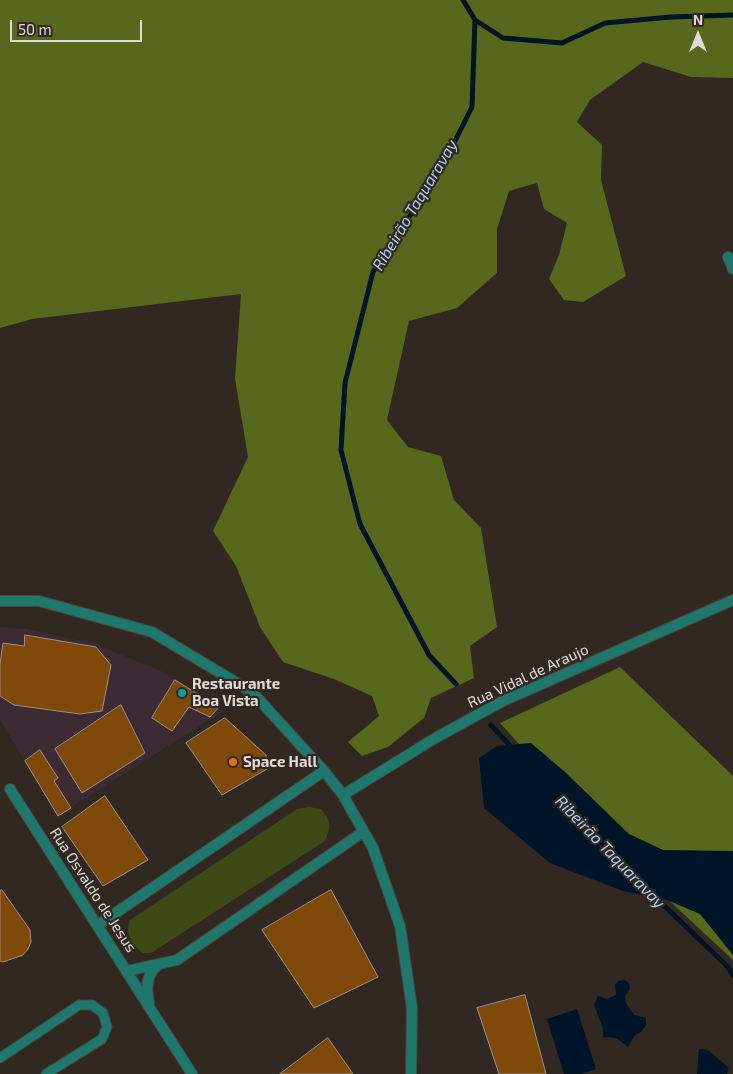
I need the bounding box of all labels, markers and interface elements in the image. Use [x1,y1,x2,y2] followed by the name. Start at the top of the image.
[12,10,145,42] scale bar
[673,10,723,60] north arrow
[693,11,703,28] text: N
[18,20,52,38] text: 50 m
[368,136,462,274] water label: Ribeirão Taquaravay
[465,640,591,712] street label: Rua Vidal de Araujo
[192,675,280,710] place label: Restaurante Boa Vista
[176,687,188,699] marker: Restaurante Boa Vista
[243,753,317,771] place label: Space Hall
[227,756,239,768] marker: Space Hall
[551,792,669,912] water label: Ribeirão Taquaravay
[46,824,140,956] street label: Rua Osvaldo de Jesus

